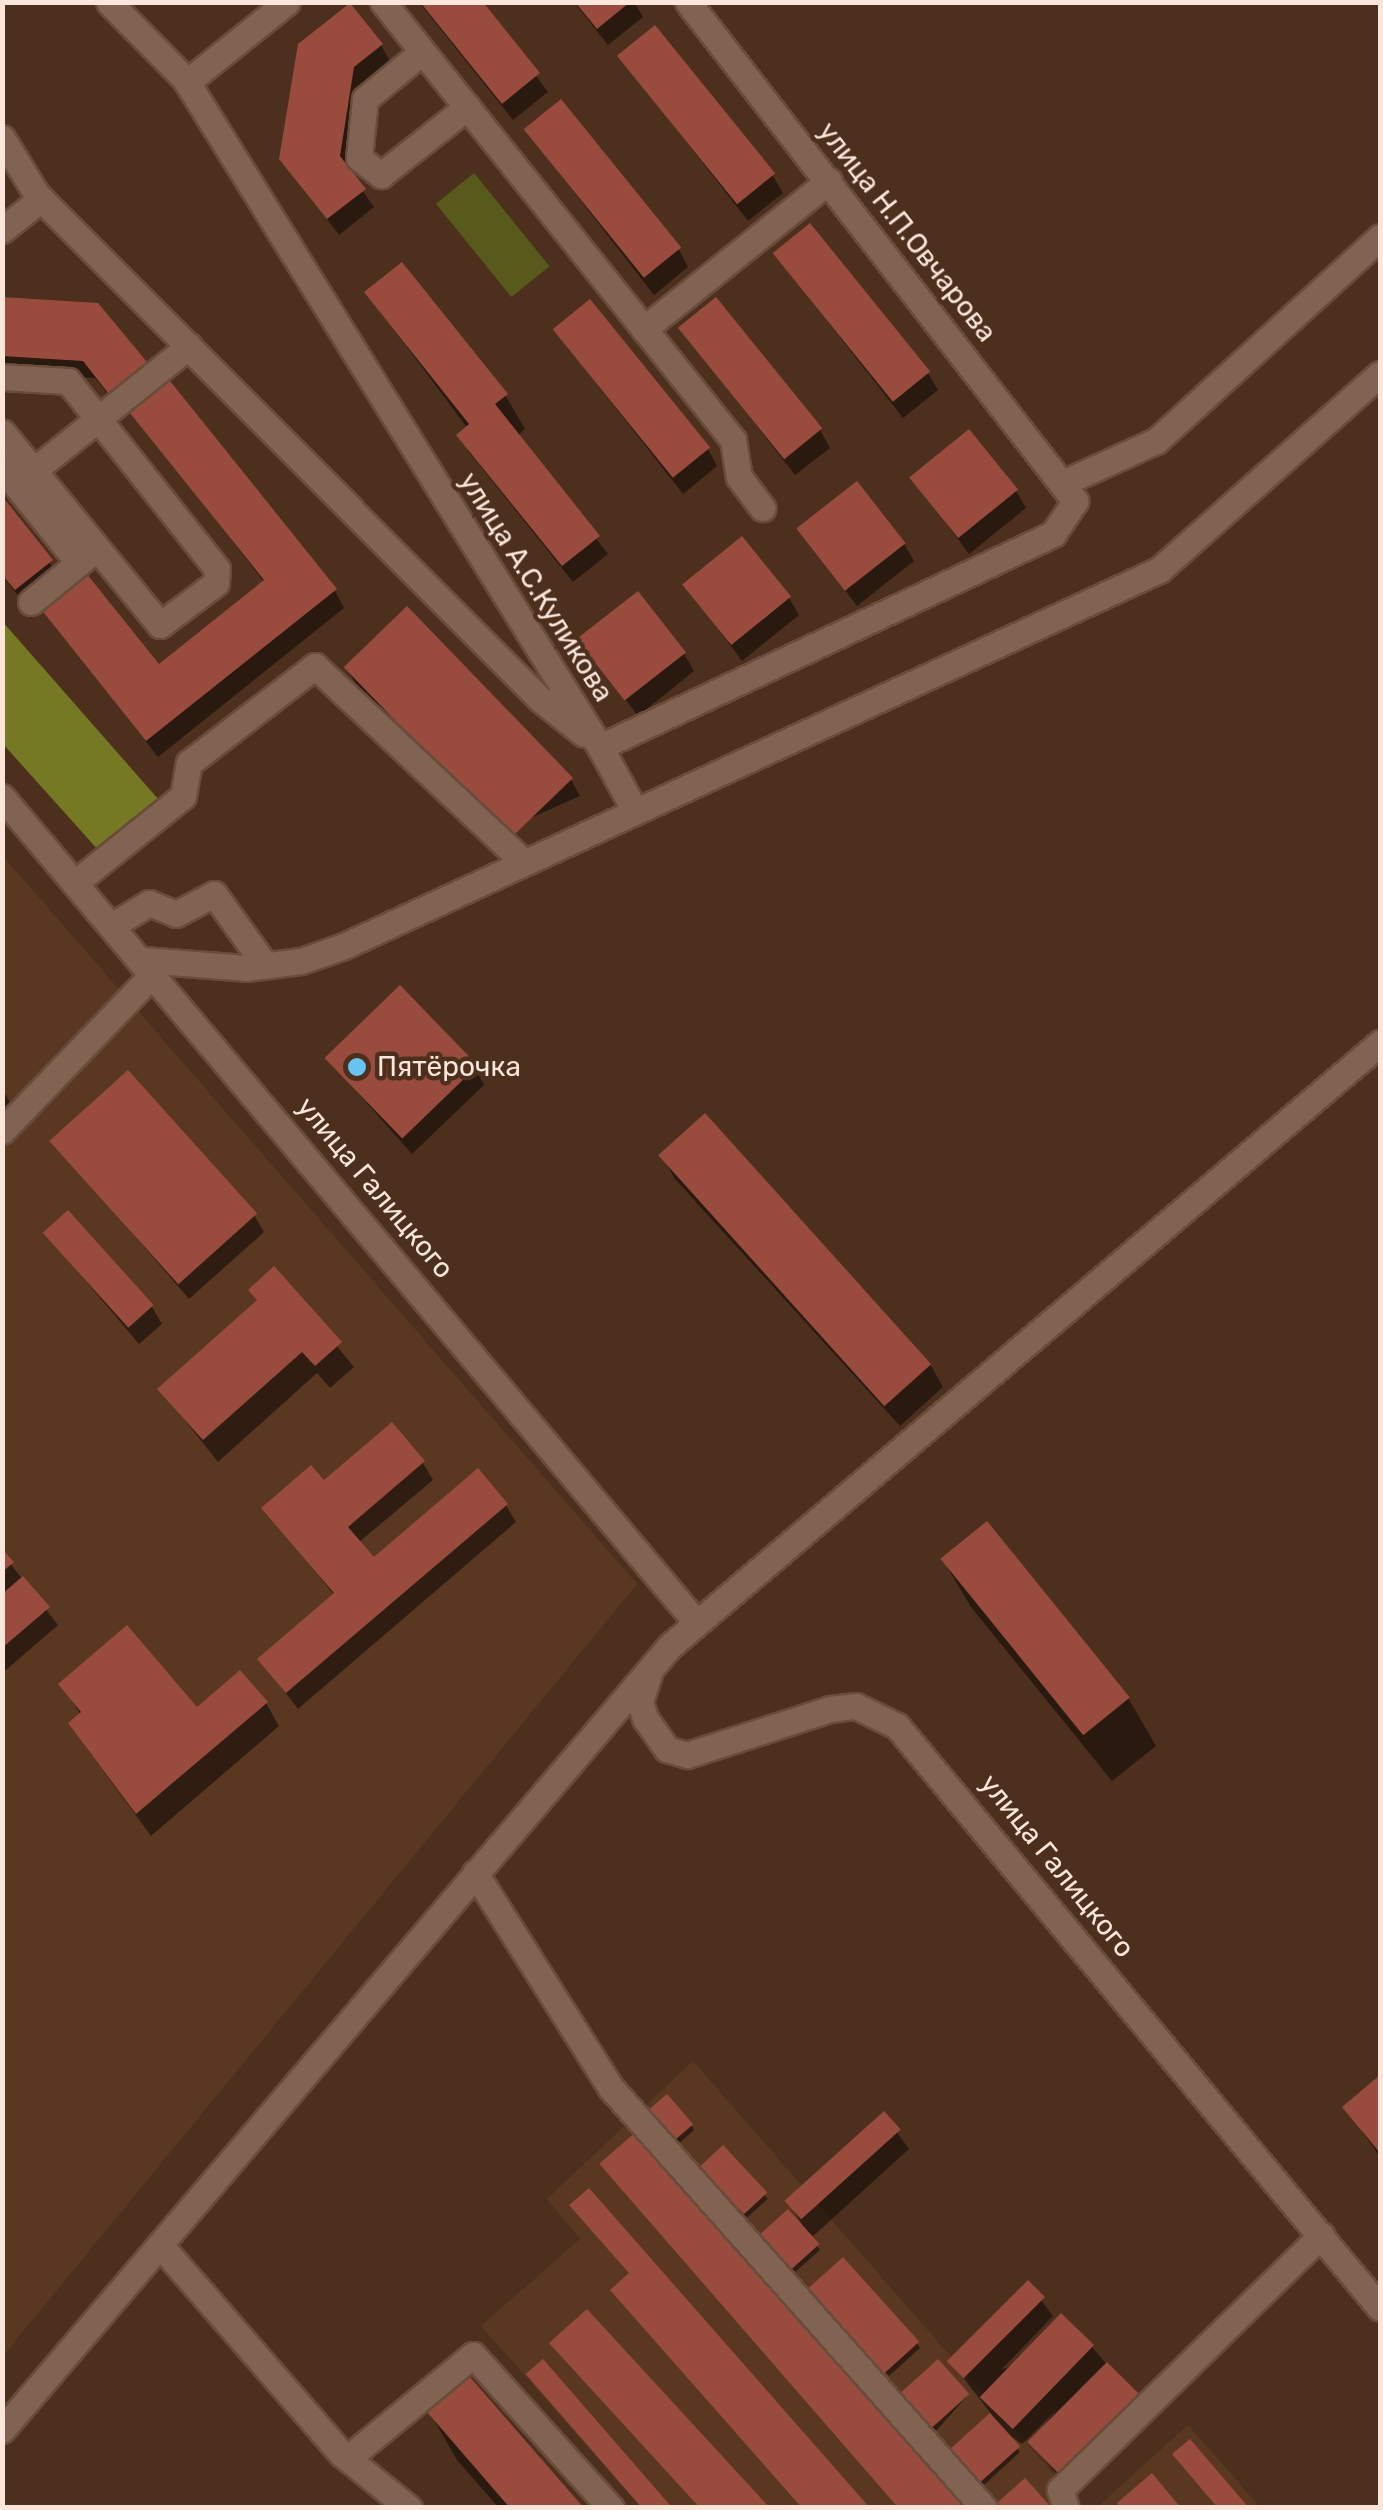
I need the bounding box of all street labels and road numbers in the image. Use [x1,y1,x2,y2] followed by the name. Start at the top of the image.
[811,115,1003,349] street label: улица Н.П.Овчарова
[452,466,620,708] street label: улица А.С.Куликова
[289,1091,461,1285] street label: улица Галицкого
[973,1767,1141,1965] street label: улица Галицкого

